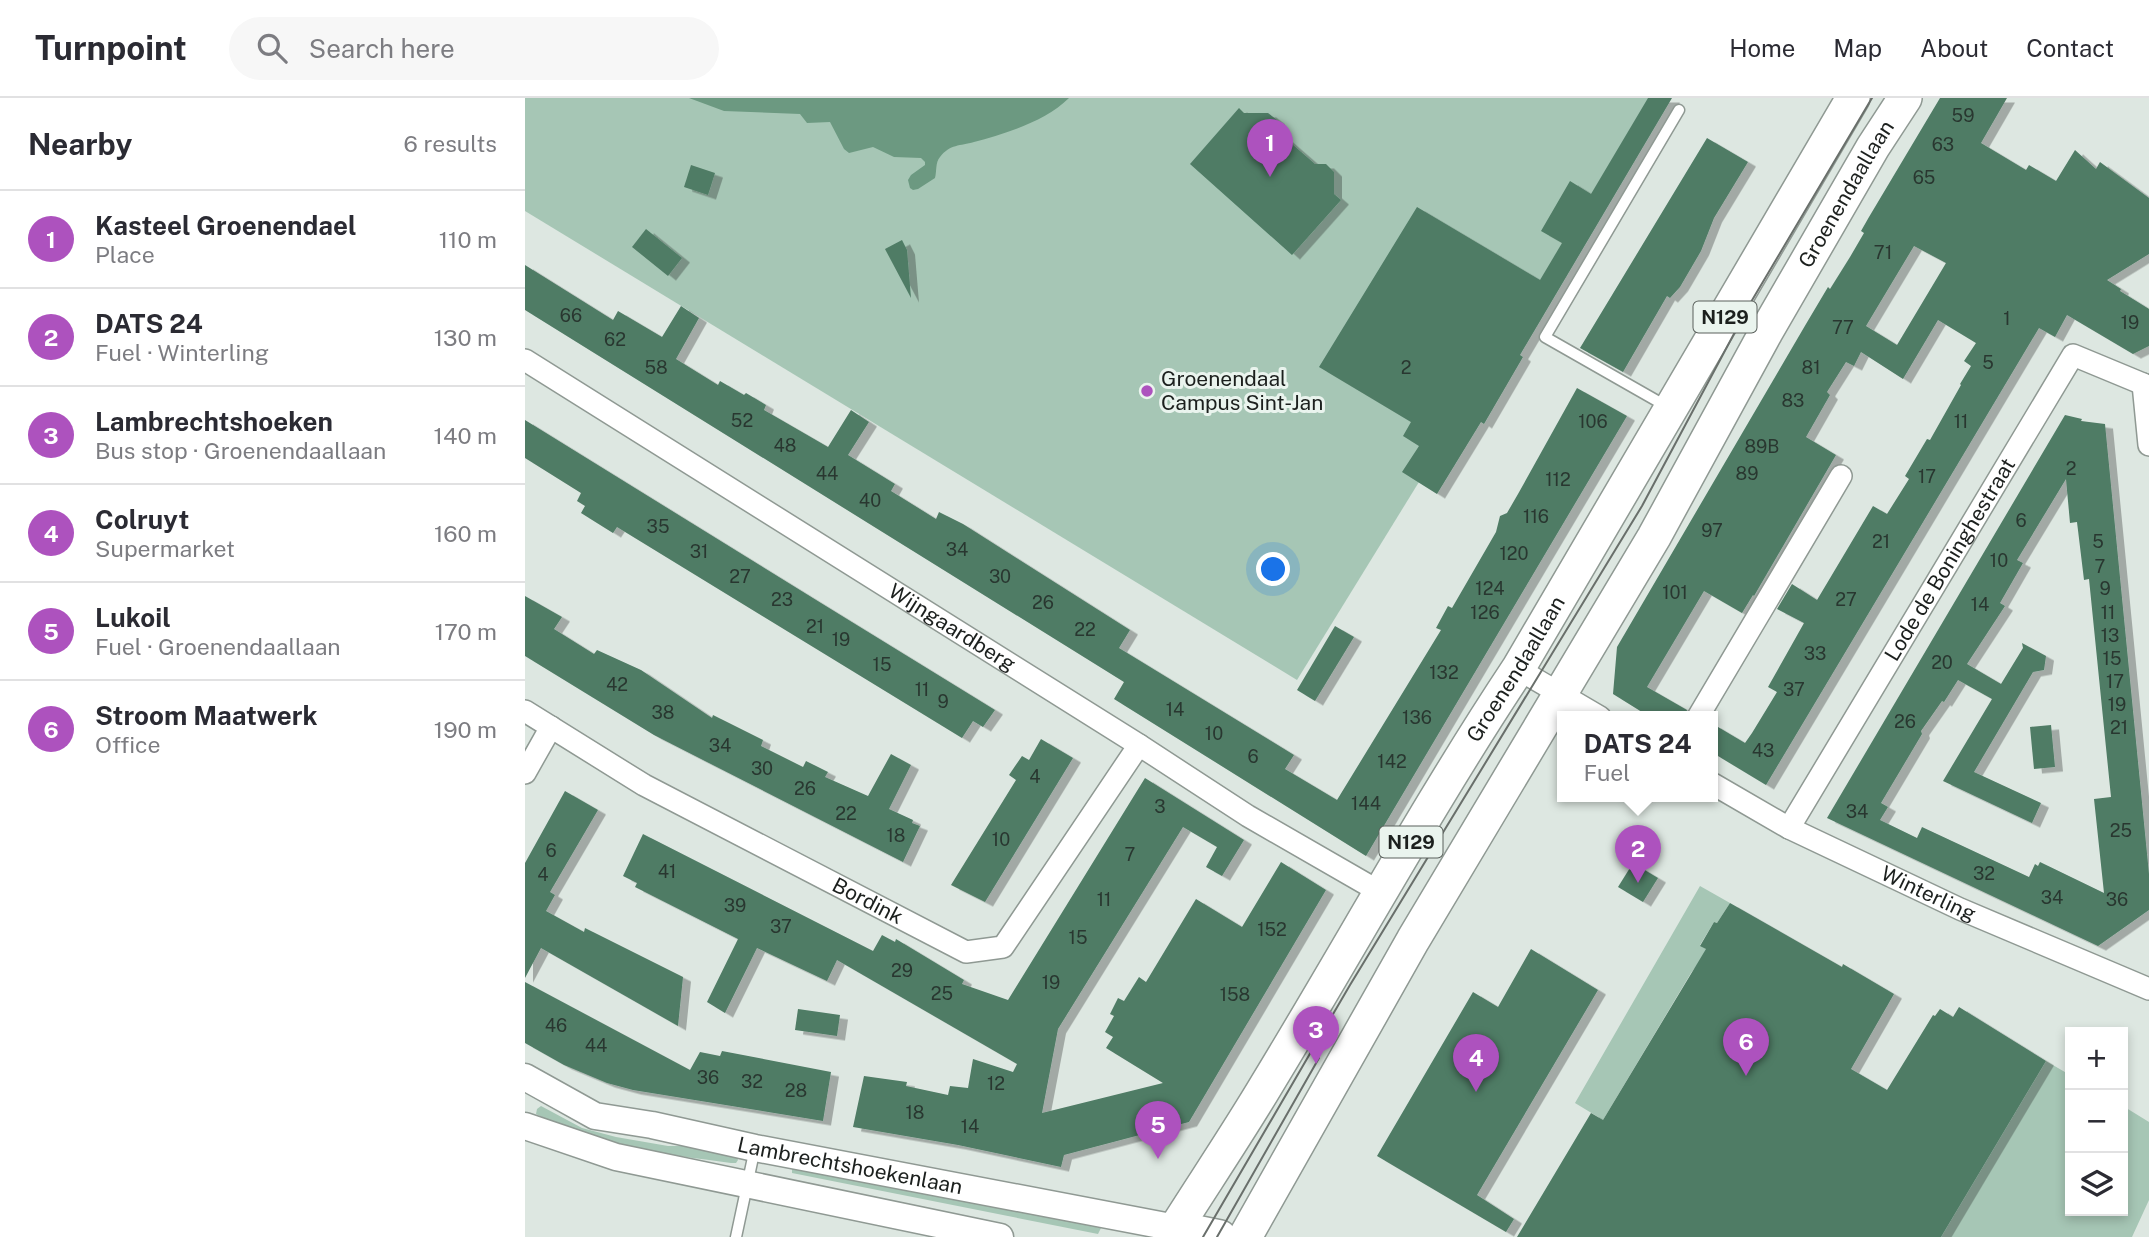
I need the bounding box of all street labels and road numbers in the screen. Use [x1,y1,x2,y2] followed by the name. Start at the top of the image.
[1793,115,1899,272] street label: Groenendaallaan
[1693,302,1757,332] road number: N129
[1879,453,2020,665] street label: Lode de Boninghestraat
[884,578,1020,676] street label: Wijngaardberg
[1461,592,1570,747] street label: Groenendaallaan
[1379,827,1442,858] road number: N129
[1877,860,1980,926] street label: Winterling
[828,872,907,929] street label: Bordink
[735,1131,965,1199] street label: Lambrechtshoekenlaan

